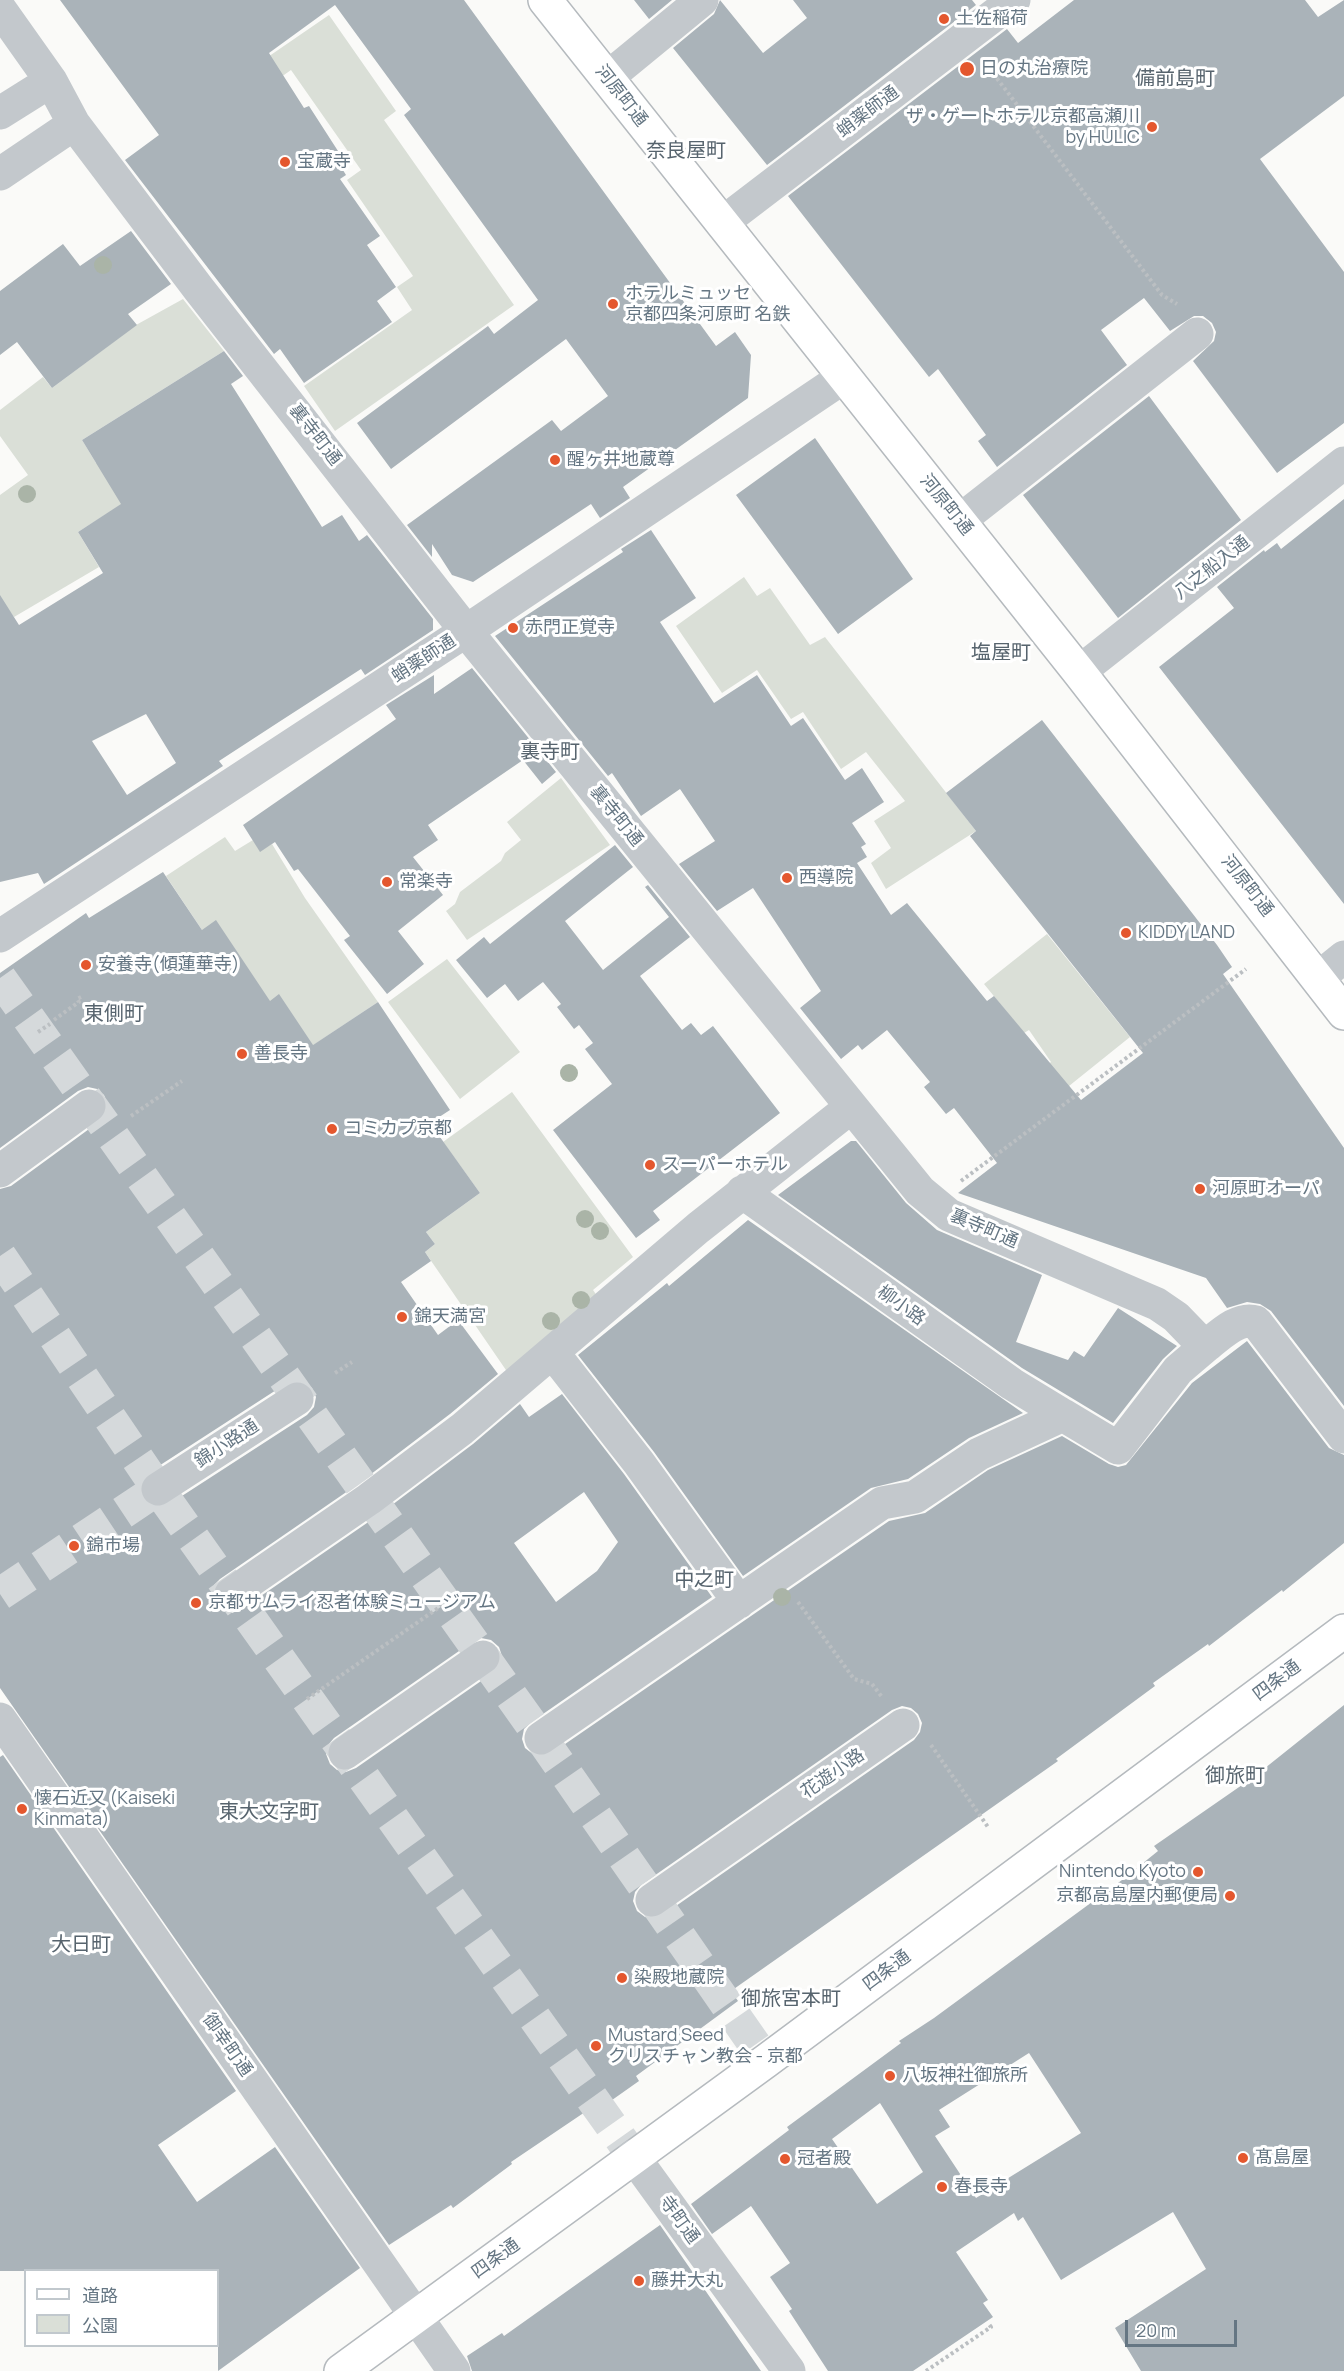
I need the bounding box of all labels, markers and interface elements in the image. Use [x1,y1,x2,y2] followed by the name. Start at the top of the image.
[956,8,1028,30] place label: 土佐稲荷
[937,12,951,26] marker: 土佐稲荷
[980,58,1088,80] place label: 日の丸治療院
[958,60,976,78] marker: 日の丸治療院
[590,61,652,131] street label: 河原町通
[1135,67,1215,91] district label: 備前島町
[833,82,903,142] street label: 蛸薬師通
[906,106,1140,148] place label: ザ・ゲートホテル京都高瀬川 by HULIC
[1145,120,1159,134] marker: ザ・ゲートホテル京都高瀬川 by HULIC
[646,139,726,163] district label: 奈良屋町
[297,151,351,173] place label: 宝蔵寺
[278,155,292,169] marker: 宝蔵寺
[625,283,791,326] place label: ホテルミュッセ 京都四条河原町 名鉄
[606,297,620,311] marker: ホテルミュッセ 京都四条河原町 名鉄
[284,400,346,470] street label: 裏寺町通
[567,449,675,471] place label: 醒ヶ井地蔵尊
[548,453,562,467] marker: 醒ヶ井地蔵尊
[915,470,977,540] street label: 河原町通
[1170,532,1254,604] street label: 八之船入通
[525,617,615,639] place label: 赤門正覚寺
[506,621,520,635] marker: 赤門正覚寺
[388,630,460,688] street label: 蛸薬師通
[971,641,1031,665] district label: 塩屋町
[520,740,580,764] district label: 裏寺町
[585,781,647,851] street label: 裏寺町通
[1216,851,1278,921] street label: 河原町通
[799,867,853,889] place label: 西導院
[399,871,453,893] place label: 常楽寺
[780,871,794,885] marker: 西導院
[380,875,394,889] marker: 常楽寺
[1138,922,1235,944] place label: KIDDY LAND
[1119,926,1133,940] marker: KIDDY LAND
[98,954,239,976] place label: 安養寺(傾蓮華寺)
[79,958,93,972] marker: 安養寺(傾蓮華寺)
[84,1002,144,1026] district label: 東側町
[254,1043,308,1065] place label: 善長寺
[235,1047,249,1061] marker: 善長寺
[344,1118,452,1140] place label: コミカプ京都
[325,1122,339,1136] marker: コミカプ京都
[662,1154,788,1176] place label: スーパーホテル
[643,1158,657,1172] marker: スーパーホテル
[1212,1178,1320,1200] place label: 河原町オーパ
[1193,1182,1207,1196] marker: 河原町オーパ
[947,1205,1021,1253] street label: 裏寺町通
[873,1281,929,1331] street label: 柳小路
[414,1306,486,1328] place label: 錦天満宮
[395,1310,409,1324] marker: 錦天満宮
[191,1415,263,1473] street label: 錦小路通
[86,1535,140,1557] place label: 錦市場
[67,1539,81,1553] marker: 錦市場
[674,1568,734,1592] district label: 中之町
[208,1592,496,1614] place label: 京都サムライ忍者体験ミュージアム
[189,1596,203,1610] marker: 京都サムライ忍者体験ミュージアム
[1249,1656,1305,1706] street label: 四条通
[797,1745,869,1803] street label: 花遊小路
[1205,1764,1265,1788] district label: 御旅町
[34,1788,175,1830] place label: 懐石近又 (Kaiseki Kinmata)
[219,1800,319,1824] district label: 東大文字町
[15,1802,29,1816] marker: 懐石近又 (Kaiseki Kinmata)
[1059,1861,1186,1883] place label: Nintendo Kyoto
[1191,1865,1205,1879] marker: Nintendo Kyoto
[1056,1885,1218,1907] place label: 京都高島屋内郵便局
[1223,1889,1237,1903] marker: 京都高島屋内郵便局
[51,1933,111,1957] district label: 大日町
[859,1946,915,1996] street label: 四条通
[634,1967,724,1989] place label: 染殿地蔵院
[615,1971,629,1985] marker: 染殿地蔵院
[741,1987,841,2011] district label: 御旅宮本町
[198,2009,256,2081] street label: 御幸町通
[608,2025,803,2068] place label: Mustard Seed クリスチャン教会 - 京都
[589,2039,603,2053] marker: Mustard Seed クリスチャン教会 - 京都
[902,2065,1028,2087] place label: 八坂神社御旅所
[883,2069,897,2083] marker: 八坂神社御旅所
[1255,2147,1309,2169] place label: 髙島屋
[797,2148,851,2170] place label: 冠者殿
[1236,2151,1250,2165] marker: 髙島屋
[778,2152,792,2166] marker: 冠者殿
[954,2176,1008,2198] place label: 春長寺
[935,2180,949,2194] marker: 春長寺
[654,2192,704,2248] street label: 寺町通
[468,2234,524,2284] street label: 四条通
[24,2269,219,2347] legend
[651,2270,723,2292] place label: 藤井大丸
[632,2274,646,2288] marker: 藤井大丸
[82,2283,118,2307] text: 道路
[1128,2308,1240,2346] scale bar
[82,2313,118,2337] text: 公園
[1136,2318,1176,2342] text: 20 m

